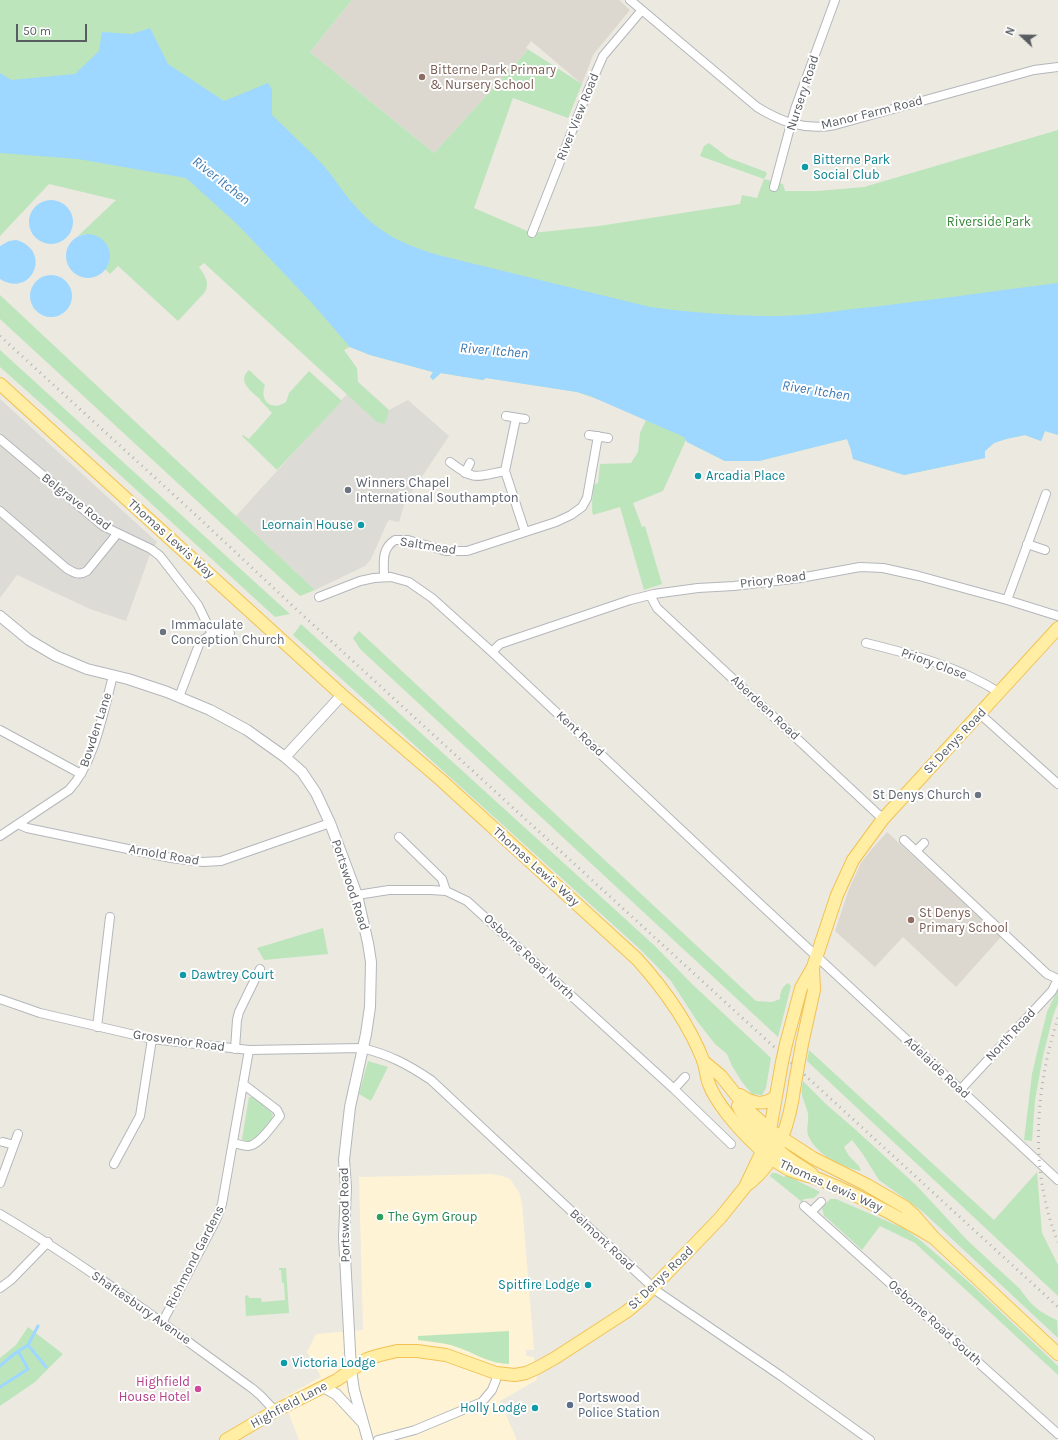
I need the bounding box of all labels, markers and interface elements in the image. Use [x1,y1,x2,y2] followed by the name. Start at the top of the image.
[18,16,89,42] scale bar
[1002,16,1042,56] north arrow
[23,24,51,38] text: 50 m
[1003,25,1018,37] text: N
[783,53,823,133] street label: Nursery Road
[430,62,556,93] place label: Bitterne Park Primary & Nursery School
[553,71,603,163] street label: River View Road
[417,72,427,82] marker: Bitterne Park Primary & Nursery School
[819,93,925,133] street label: Manor Farm Road
[813,152,890,183] place label: Bitterne Park Social Club
[189,153,253,209] water label: River Itchen
[800,162,810,172] marker: Bitterne Park Social Club
[947,214,1031,230] park label: Riverside Park
[459,340,529,362] water label: River Itchen
[781,377,851,405] water label: River Itchen
[706,468,785,484] place label: Arcadia Place
[38,470,114,534] street label: Belgrave Road
[693,471,703,481] marker: Arcadia Place
[356,475,519,506] place label: Winners Chapel International Southampton
[343,485,353,495] marker: Winners Chapel International Southampton
[125,496,217,582] street label: Thomas Lewis Way
[261,517,353,533] place label: Leornain House
[356,520,366,530] marker: Leornain House
[399,534,457,558] street label: Saltmead
[739,568,807,592] street label: Priory Road
[171,617,285,648] place label: Immaculate Conception Church
[158,627,168,637] marker: Immaculate Conception Church
[899,645,969,683] street label: Priory Close
[727,672,803,744] street label: Aberdeen Road
[77,691,115,769] street label: Bowden Lane
[920,705,990,777] street label: St Denys Road
[553,708,607,760] street label: Kent Road
[872,787,970,803] place label: St Denys Church
[973,790,983,800] marker: St Denys Church
[490,824,582,910] street label: Thomas Lewis Way
[328,837,372,933] street label: Portswood Road
[127,841,201,869] street label: Arnold Road
[919,905,1008,936] place label: St Denys Primary School
[480,911,578,1003] street label: Osborne Road North
[906,915,916,925] marker: St Denys Primary School
[191,967,274,983] place label: Dawtrey Court
[178,970,188,980] marker: Dawtrey Court
[983,1005,1039,1065] street label: North Road
[132,1027,226,1055] street label: Grosvenor Road
[901,1034,973,1102] street label: Adelaide Road
[777,1156,885,1216] street label: Thomas Lewis Way
[336,1167,354,1263] street label: Portswood Road
[162,1203,228,1311] street label: Richmond Gardens
[566,1206,638,1274] street label: Belmont Road
[388,1209,477,1225] place label: The Gym Group
[375,1212,385,1222] marker: The Gym Group
[625,1243,697,1313] street label: St Denys Road
[88,1268,194,1348] street label: Shaftesbury Avenue
[498,1277,580,1293] place label: Spitfire Lodge
[885,1277,985,1369] street label: Osborne Road South
[583,1280,593,1290] marker: Spitfire Lodge
[292,1355,376,1371] place label: Victoria Lodge
[279,1358,289,1368] marker: Victoria Lodge
[119,1374,190,1405] place label: Highfield House Hotel
[248,1378,330,1432] street label: Highfield Lane
[193,1384,203,1394] marker: Highfield House Hotel
[578,1390,660,1421] place label: Portswood Police Station
[460,1400,527,1416] place label: Holly Lodge
[565,1400,575,1410] marker: Portswood Police Station
[530,1403,540,1413] marker: Holly Lodge

